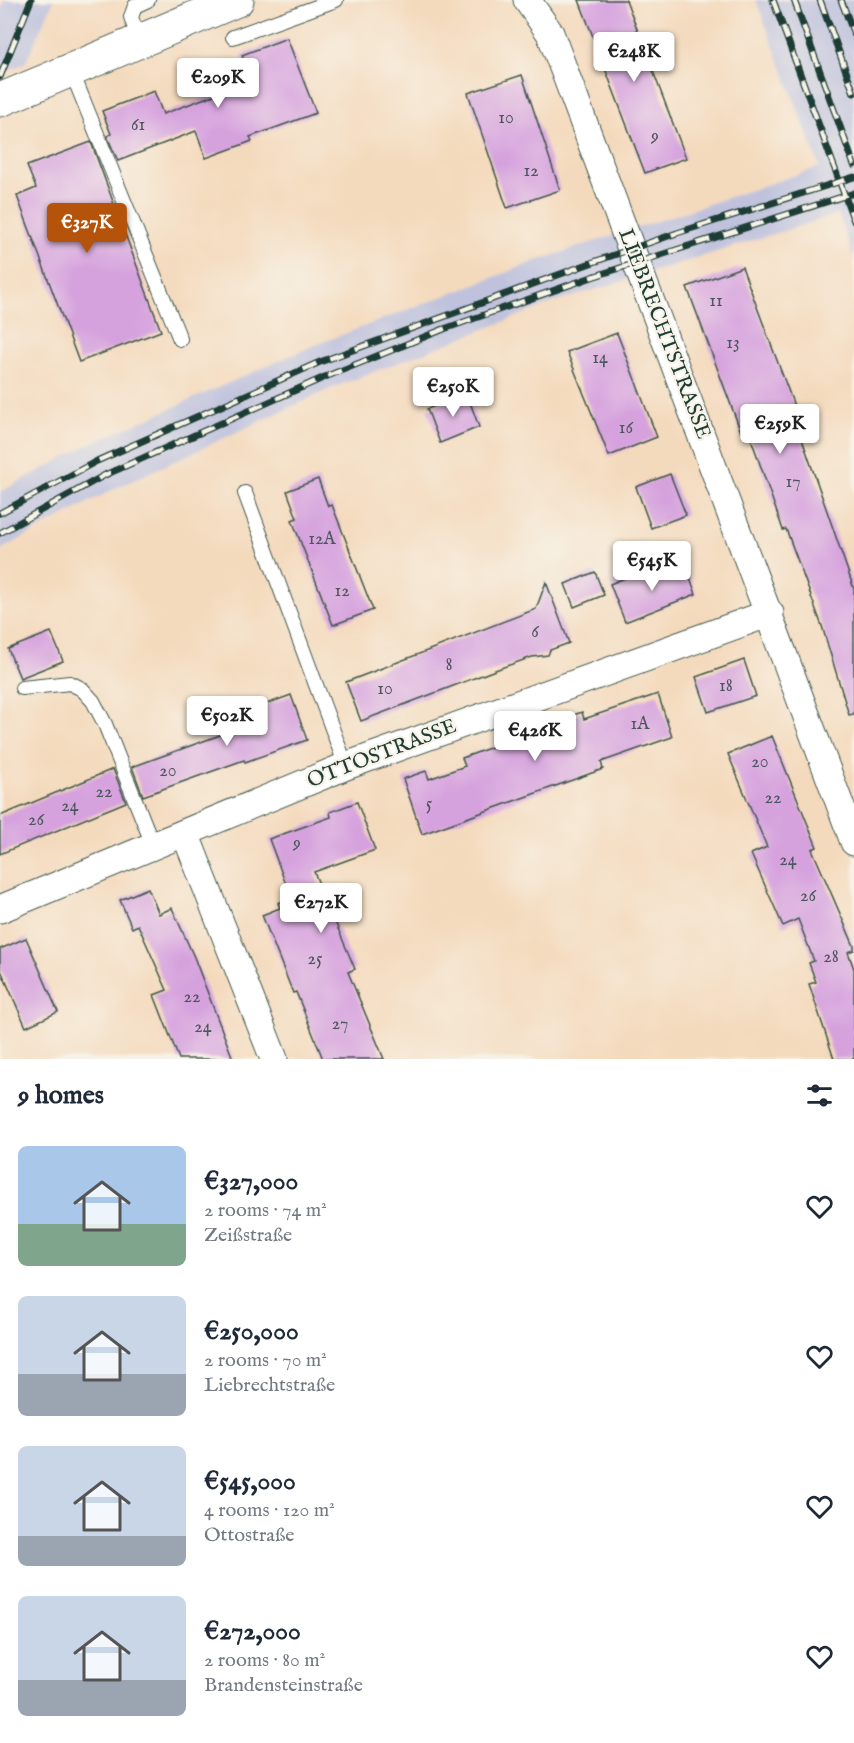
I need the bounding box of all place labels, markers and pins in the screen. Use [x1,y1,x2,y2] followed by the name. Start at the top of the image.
[592,32,676,83] pin: €248K
[176,58,260,109] pin: €209K
[45,203,129,254] pin: €327K
[411,367,495,418] pin: €250K
[738,404,822,455] pin: €259K
[610,541,694,592] pin: €545K
[185,696,269,747] pin: €502K
[493,711,577,762] pin: €426K
[279,883,363,934] pin: €272K

